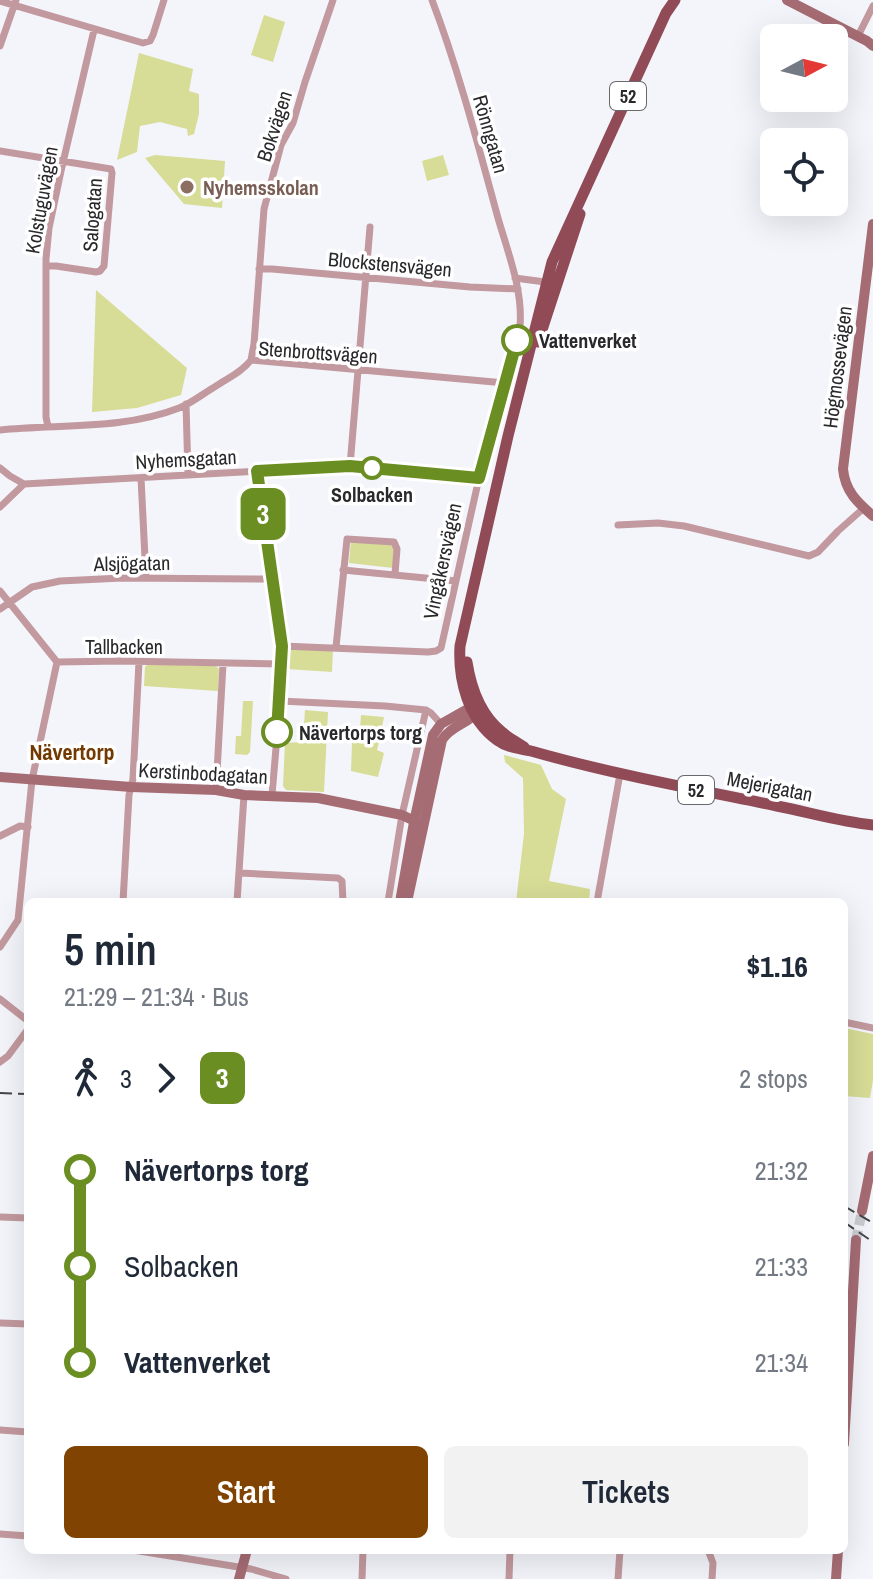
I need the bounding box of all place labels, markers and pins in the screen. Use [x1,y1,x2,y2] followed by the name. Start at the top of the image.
[203,174,319,201] place label: Nyhemsskolan
[178,178,196,196] marker: Nyhemsskolan
[502,325,532,355] marker: Vattenverket
[539,327,637,354] place label: Vattenverket
[361,457,383,479] marker: Solbacken
[331,481,413,508] place label: Solbacken
[262,717,292,747] marker: Nävertorps torg
[299,719,422,746] place label: Nävertorps torg

